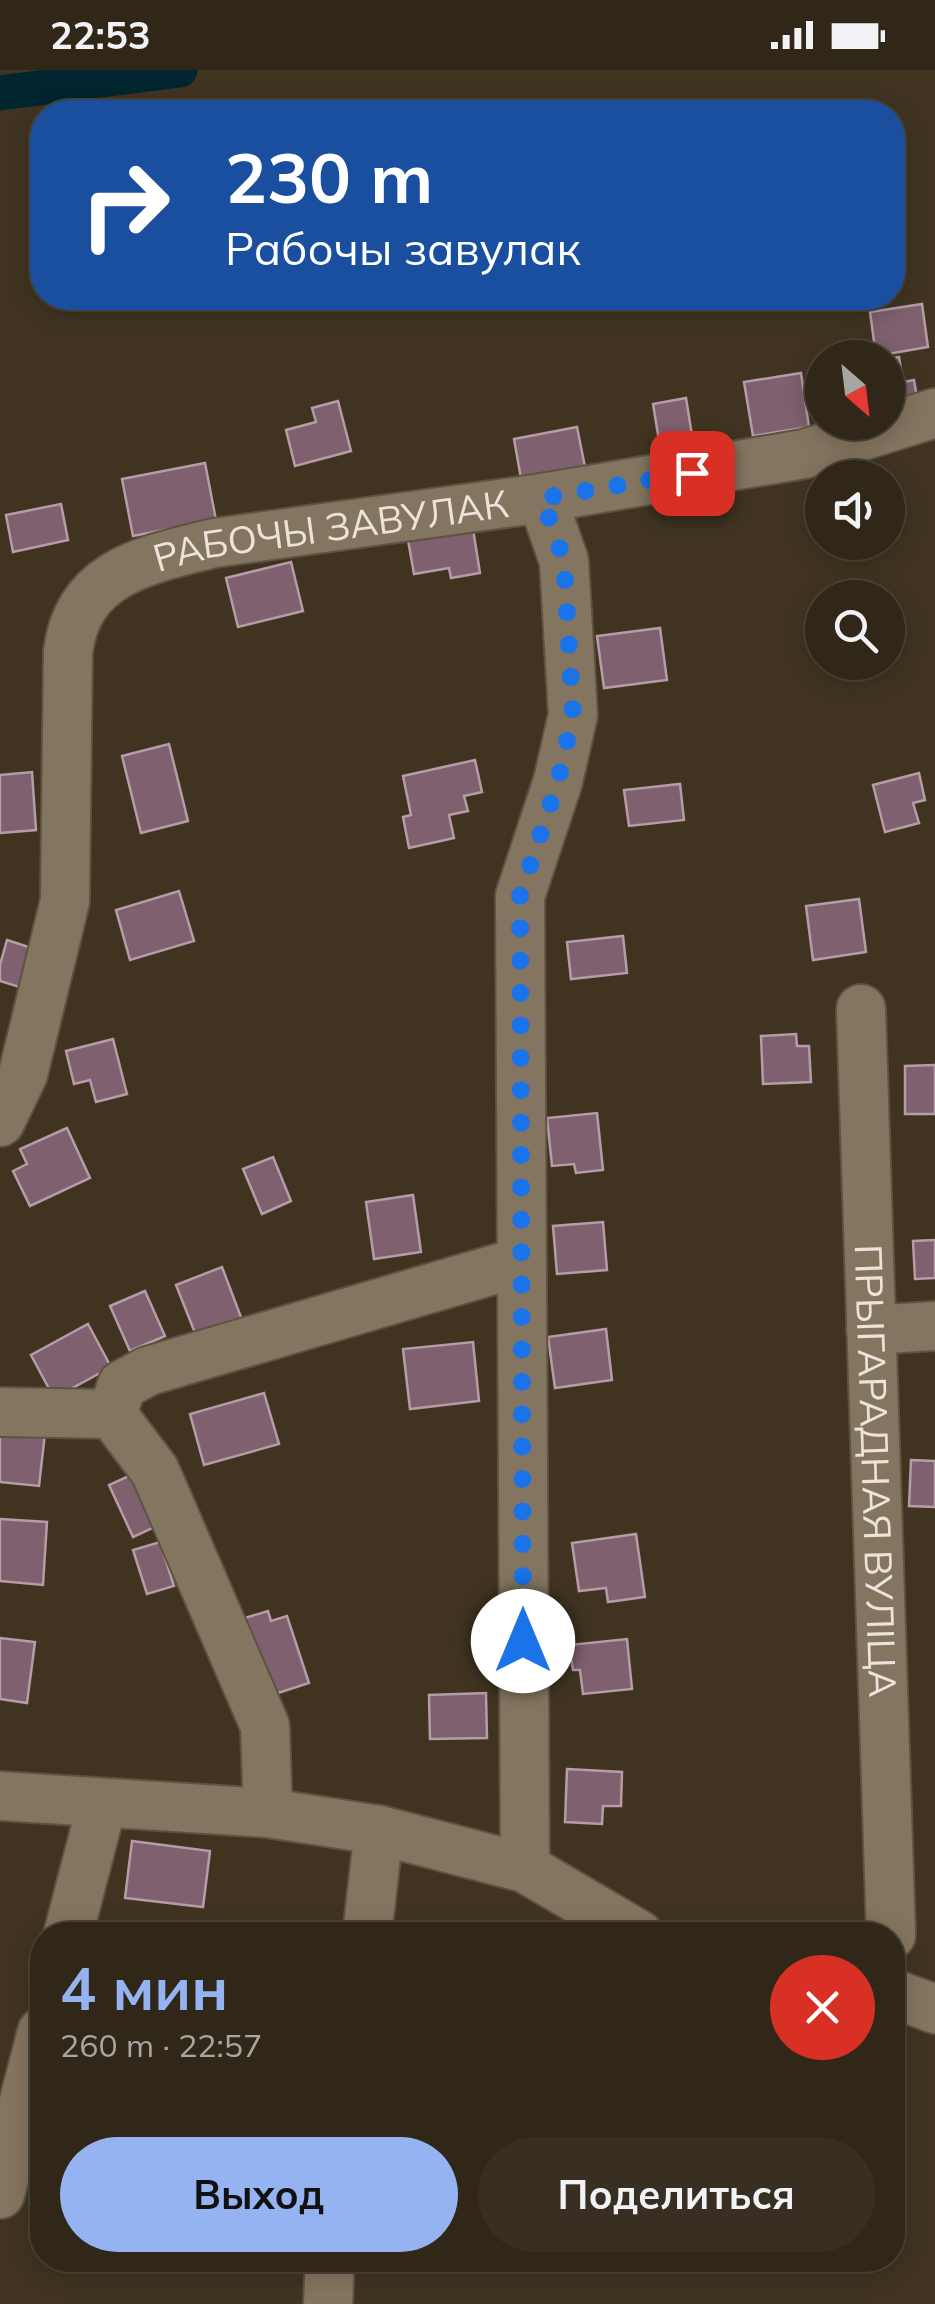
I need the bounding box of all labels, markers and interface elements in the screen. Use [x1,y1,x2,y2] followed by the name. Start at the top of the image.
[50,11,151,59] text: 22:53
[225,133,433,221] text: 230 m
[60,140,190,270] icon: right
[225,220,581,276] text: Рабочы завулак
[805,340,905,440] north arrow
[805,340,905,680] map controls
[650,431,735,516] pin
[665,446,720,501] icon: arrive
[805,460,905,560] button: sound
[147,479,511,582] street label: РАБОЧЫ ЗАВУЛАК
[805,580,905,680] button: search
[845,1243,907,1698] street label: ПРЫГАРАДНАЯ ВУЛІЦА
[471,1589,575,1693] position arrow
[60,1950,228,2025] text: 4 мин
[770,1955,875,2060] button: close
[60,2025,262,2065] text: 260 m · 22:57
[60,2137,458,2252] button: Выход
[478,2137,875,2252] button: Поделиться

